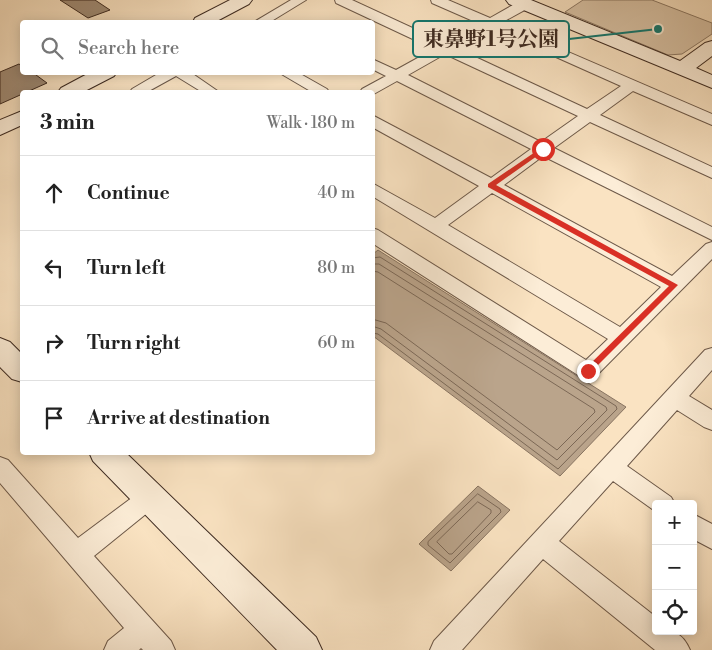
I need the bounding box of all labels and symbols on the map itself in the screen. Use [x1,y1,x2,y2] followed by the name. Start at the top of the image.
[413,21,569,57] callout: 東鼻野1号公園
[423,27,559,53] text: 東鼻野1号公園
[532,138,555,161] route start
[577,360,600,383] route end

